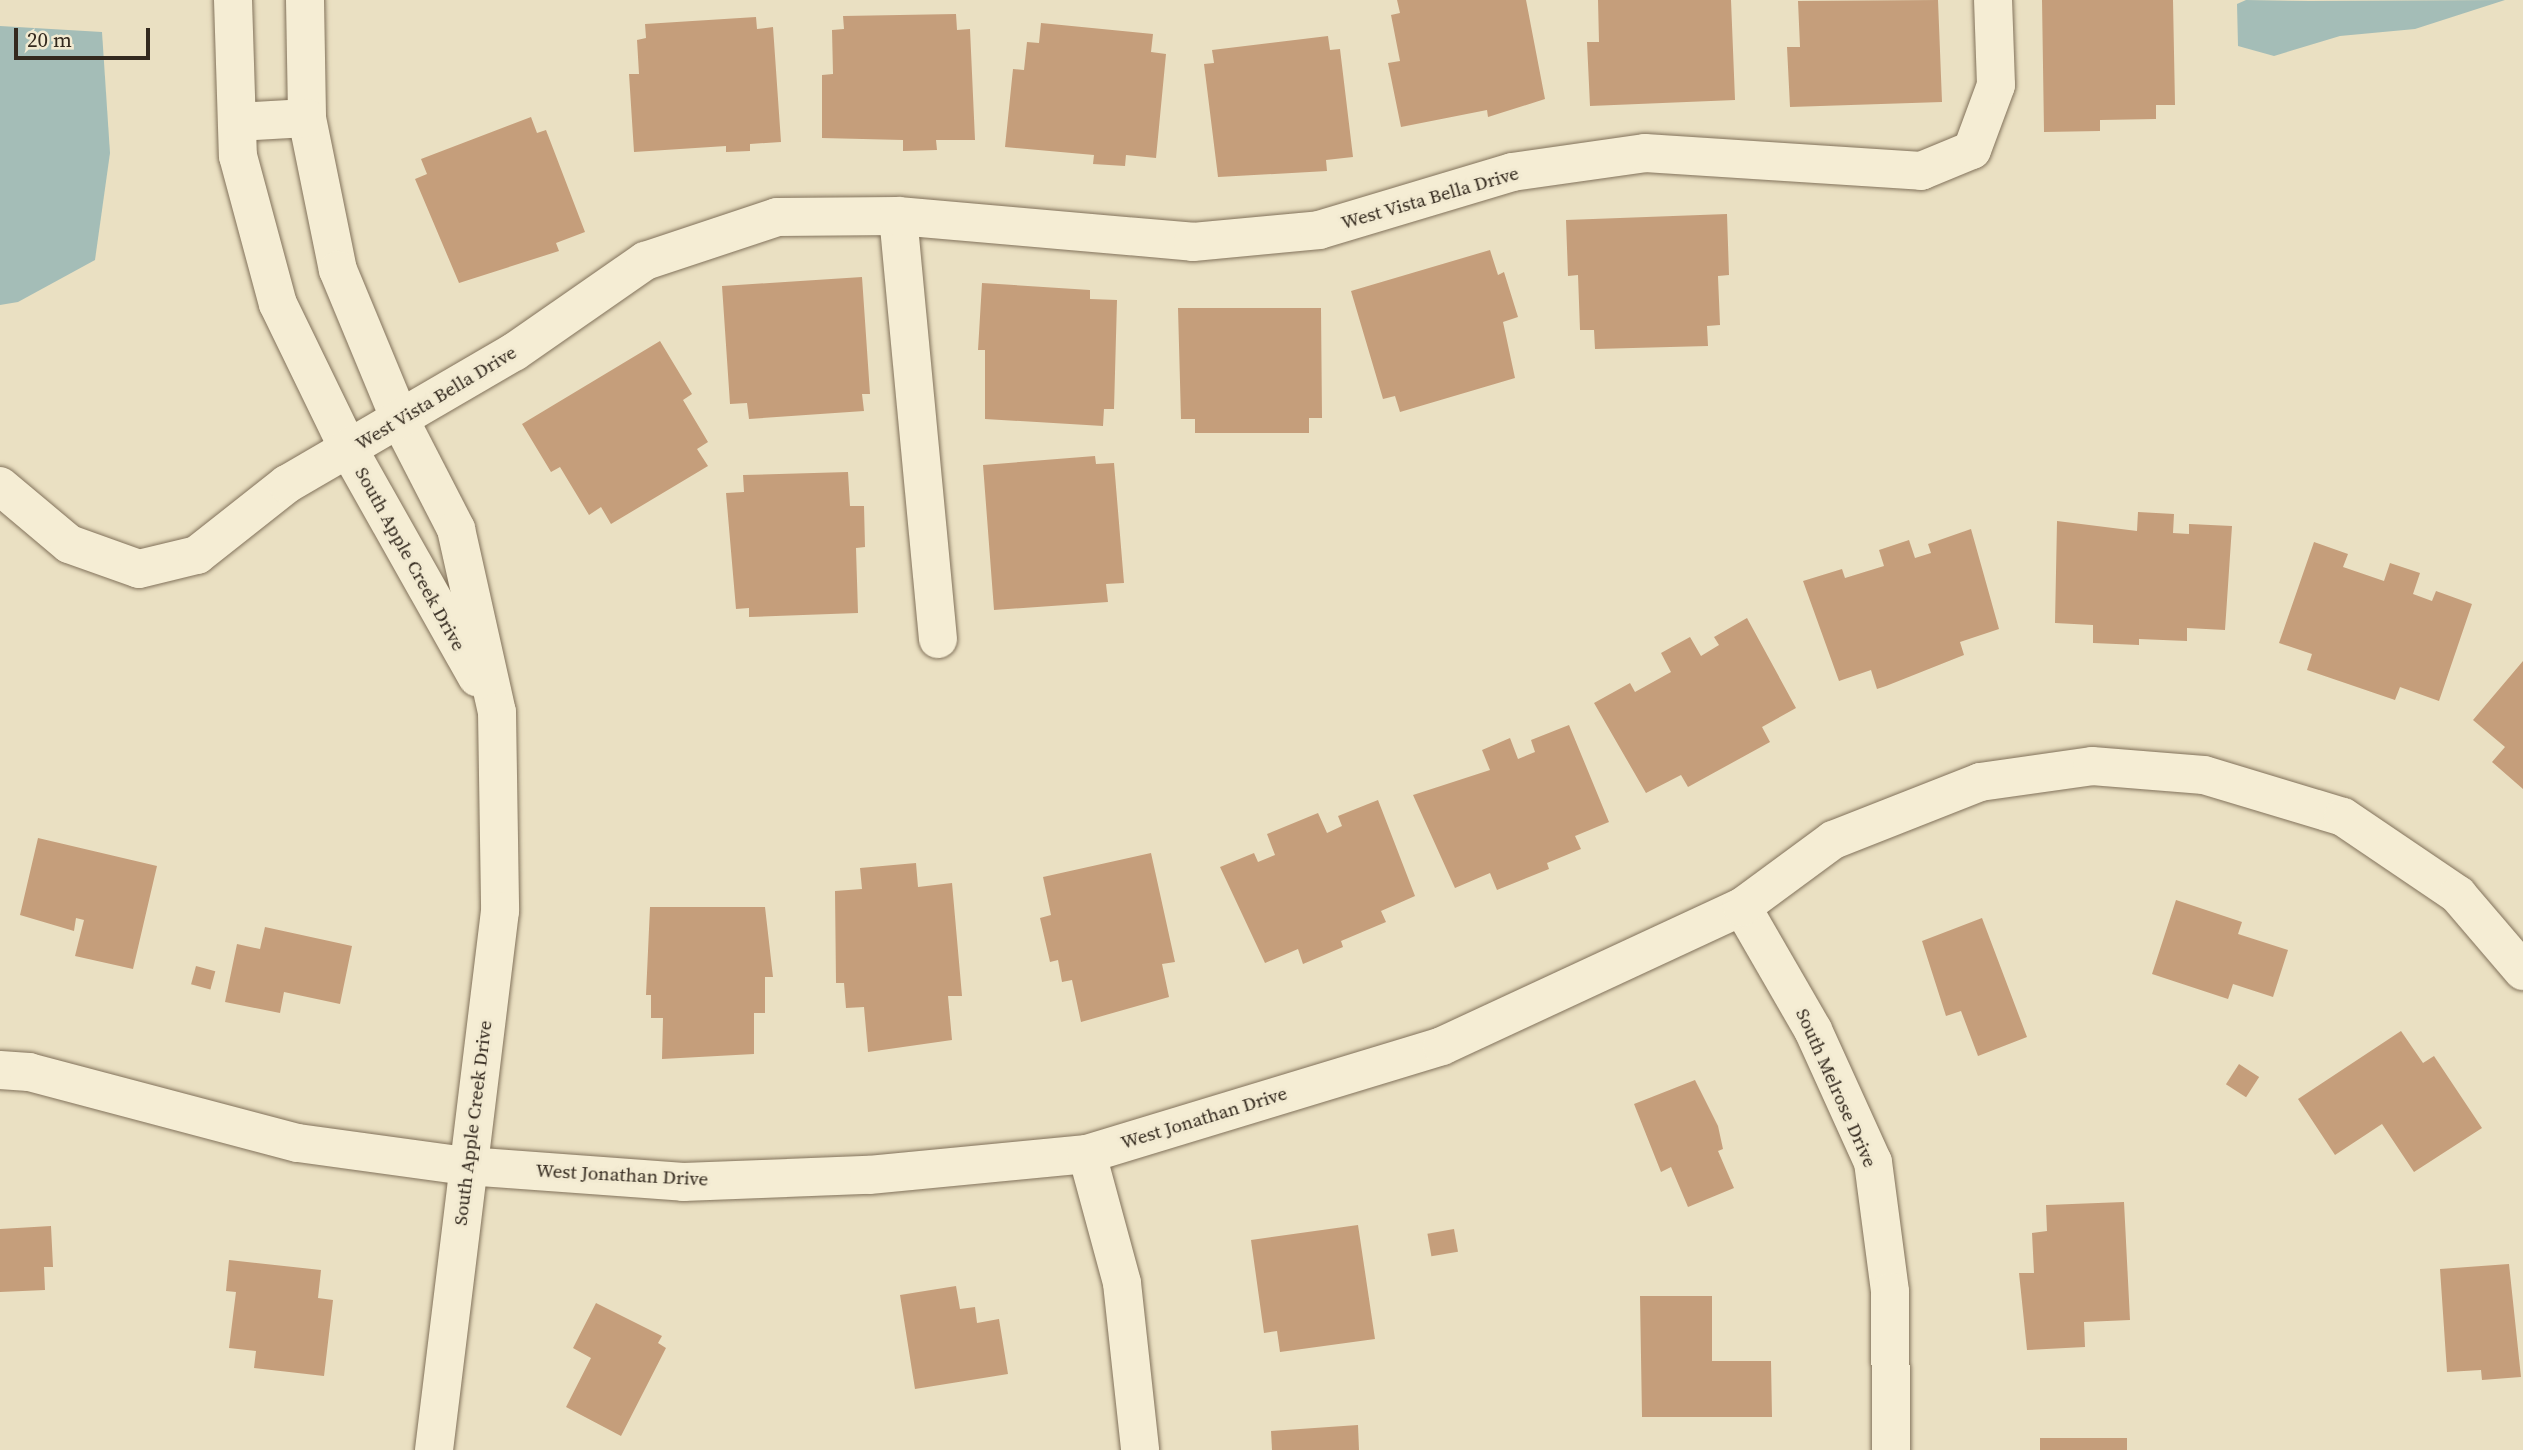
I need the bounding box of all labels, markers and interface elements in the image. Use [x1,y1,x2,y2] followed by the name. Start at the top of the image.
[18,14,154,58] scale bar
[27,25,72,54] text: 20 m
[1338,162,1522,234] street label: West Vista Bella Drive
[351,341,521,455] street label: West Vista Bella Drive
[350,463,470,655] street label: South Apple Creek Drive
[1791,1005,1881,1171] street label: South Melrose Drive
[449,1019,497,1227] street label: South Apple Creek Drive
[1118,1082,1290,1154] street label: West Jonathan Drive
[535,1159,709,1191] street label: West Jonathan Drive

